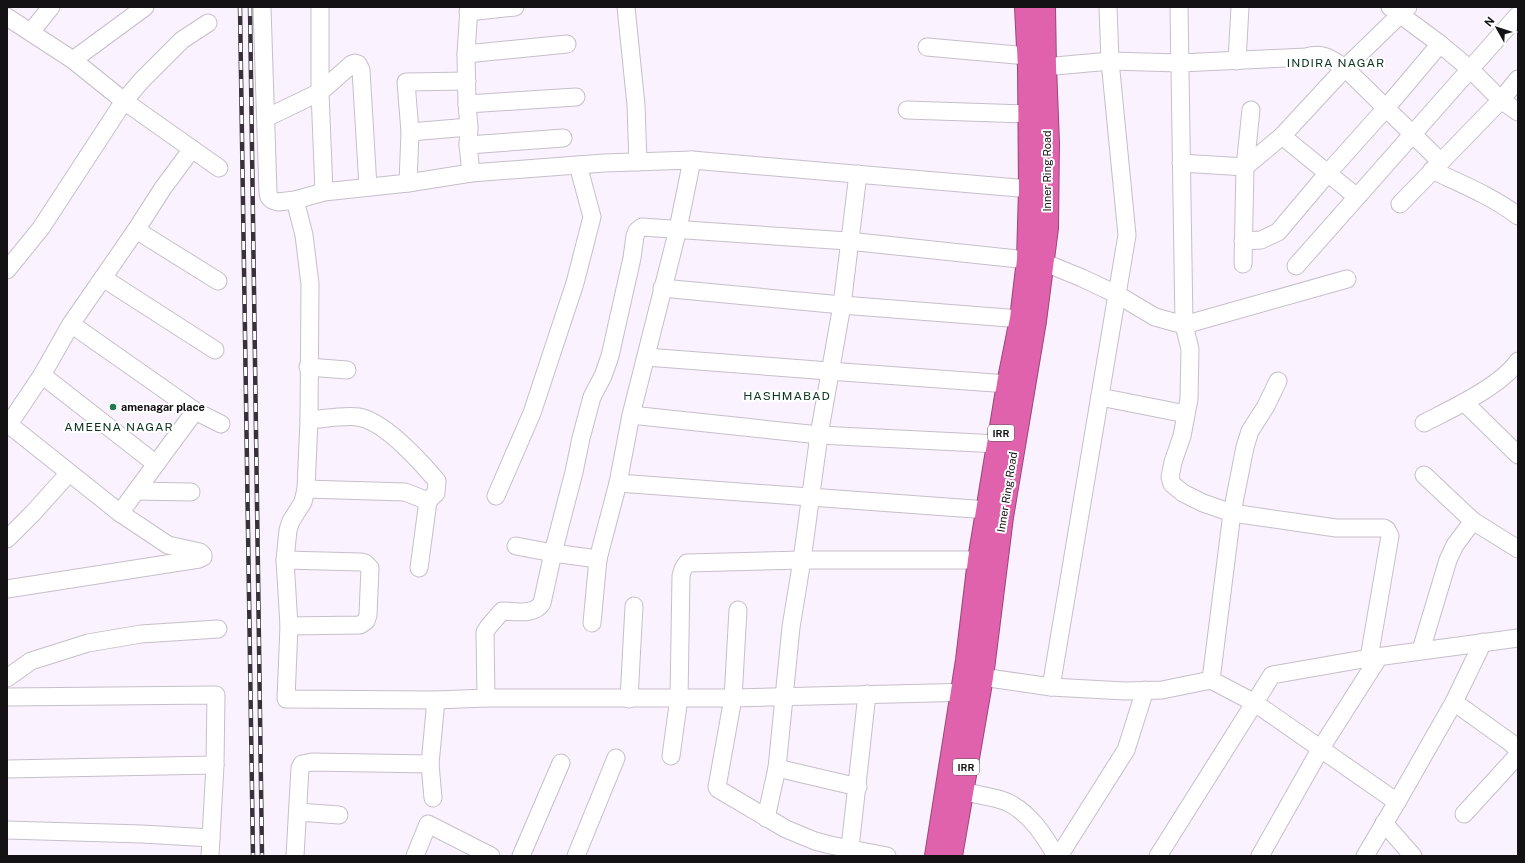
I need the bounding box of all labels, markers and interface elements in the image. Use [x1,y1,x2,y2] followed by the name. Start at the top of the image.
[1477,8,1517,48] north arrow
[1482,15,1497,29] text: N
[1287,56,1385,70] district label: INDIRA NAGAR
[1041,130,1053,212] street label: Inner Ring Road
[743,389,831,403] district label: HASHMABAD
[121,401,205,413] place label: amenagar place
[108,402,118,412] marker: amenagar place
[64,420,174,434] district label: AMEENA NAGAR
[988,425,1014,441] road number: IRR
[995,451,1019,533] street label: Inner Ring Road
[953,759,979,775] road number: IRR

